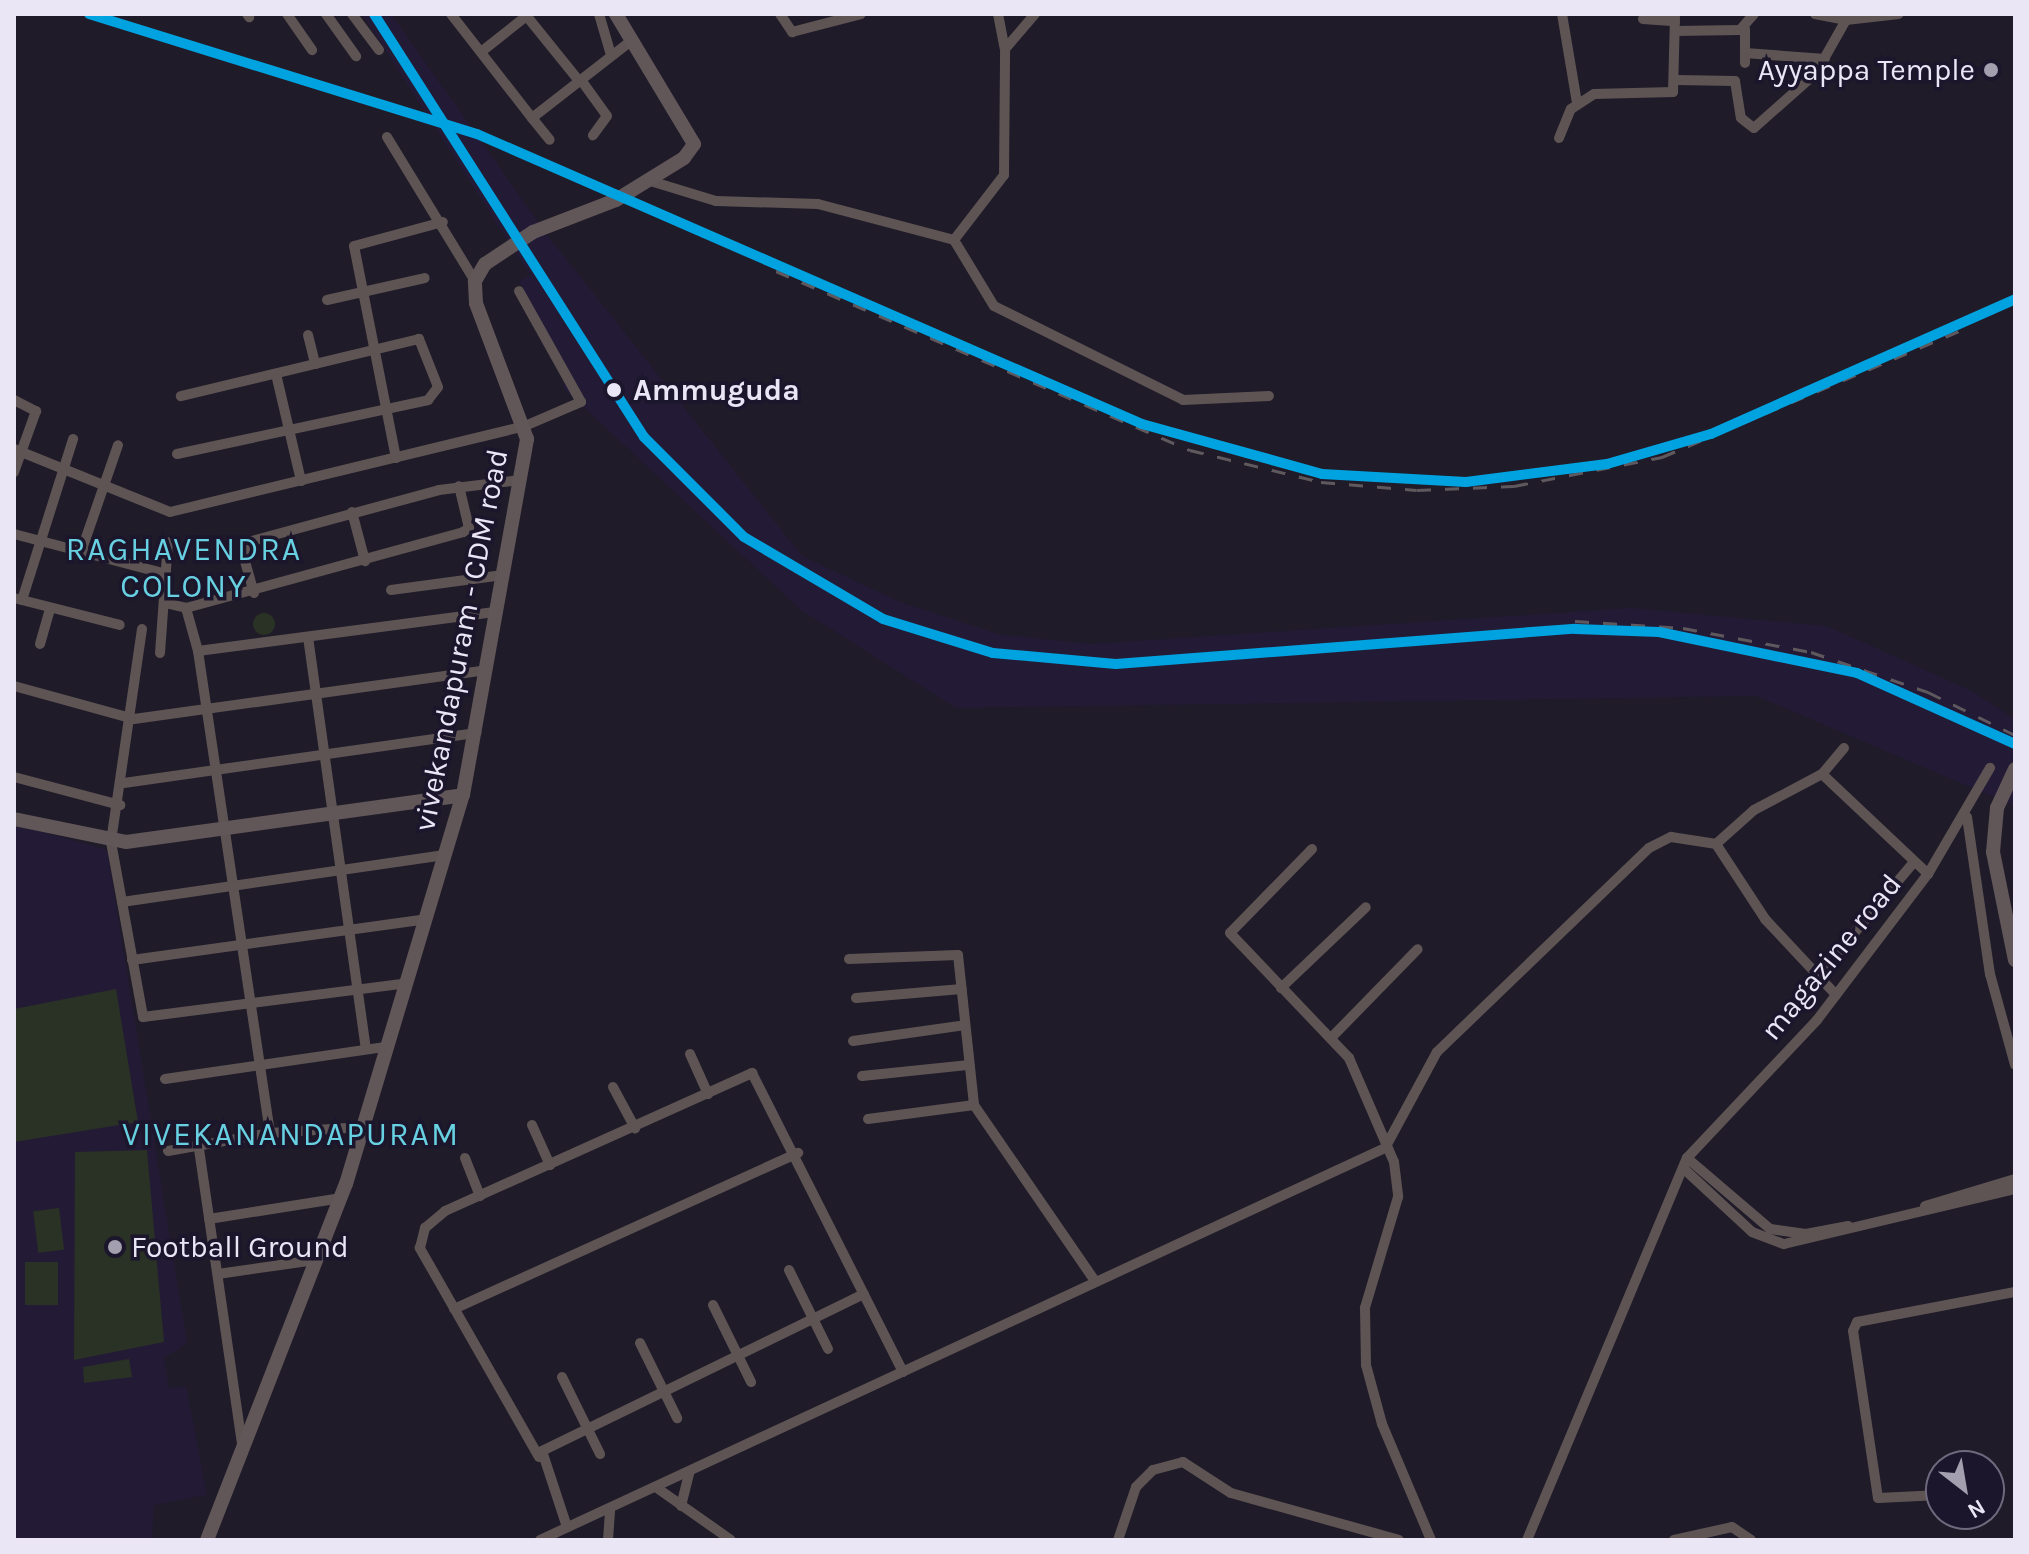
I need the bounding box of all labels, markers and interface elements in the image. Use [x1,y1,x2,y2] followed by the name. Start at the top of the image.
[1758,52,1975,88] place label: Ayyappa Temple
[1982,61,2000,79] marker: Ayyappa Temple
[633,372,800,408] place label: Ammuguda
[602,378,626,402] marker: Ammuguda
[406,446,516,834] street label: vivekandapuram - CDM road
[66,532,302,607] district label: RAGHAVENDRA COLONY
[1753,867,1909,1047] street label: magazine road
[122,1116,460,1154] district label: VIVEKANANDAPURAM
[131,1229,349,1265] place label: Football Ground
[106,1238,124,1256] marker: Football Ground
[1925,1450,2005,1530] north arrow
[1963,1494,1990,1524] text: N

